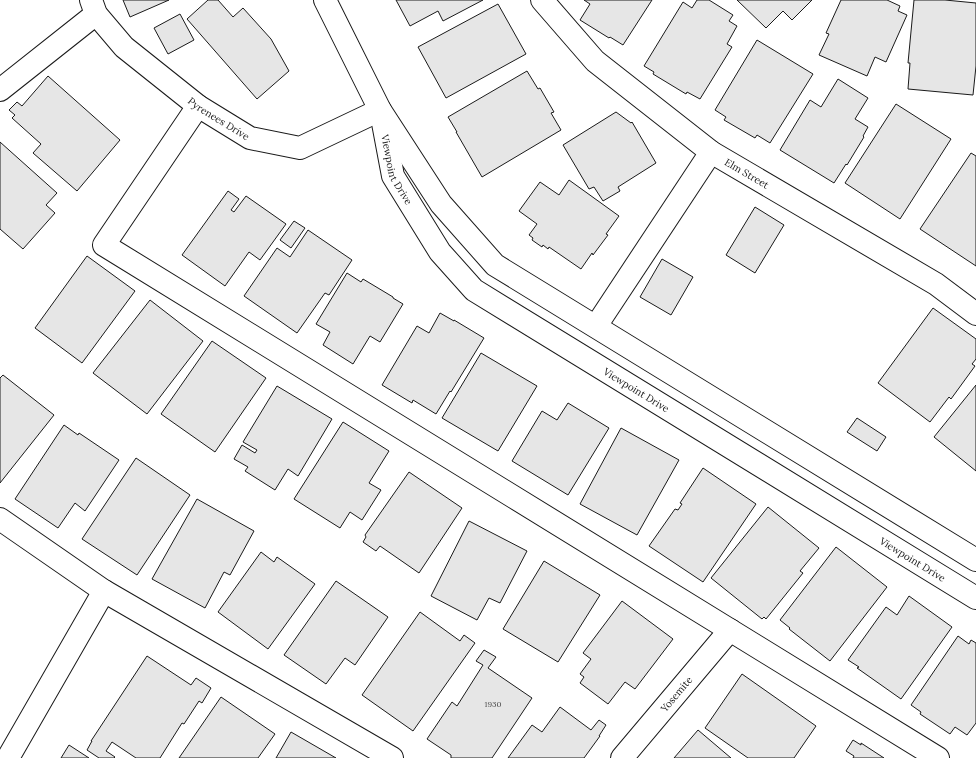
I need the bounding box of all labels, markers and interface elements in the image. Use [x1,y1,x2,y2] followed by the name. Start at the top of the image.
[185,94,252,143] street label: Pyrenees Drive
[378,132,415,208] street label: Viewpoint Drive
[722,156,771,192] street label: Elm Street
[600,365,672,416] street label: Viewpoint Drive
[876,534,948,585] street label: Viewpoint Drive
[657,673,696,715] street label: Yosemite
[485,699,502,709] house number: 1930

